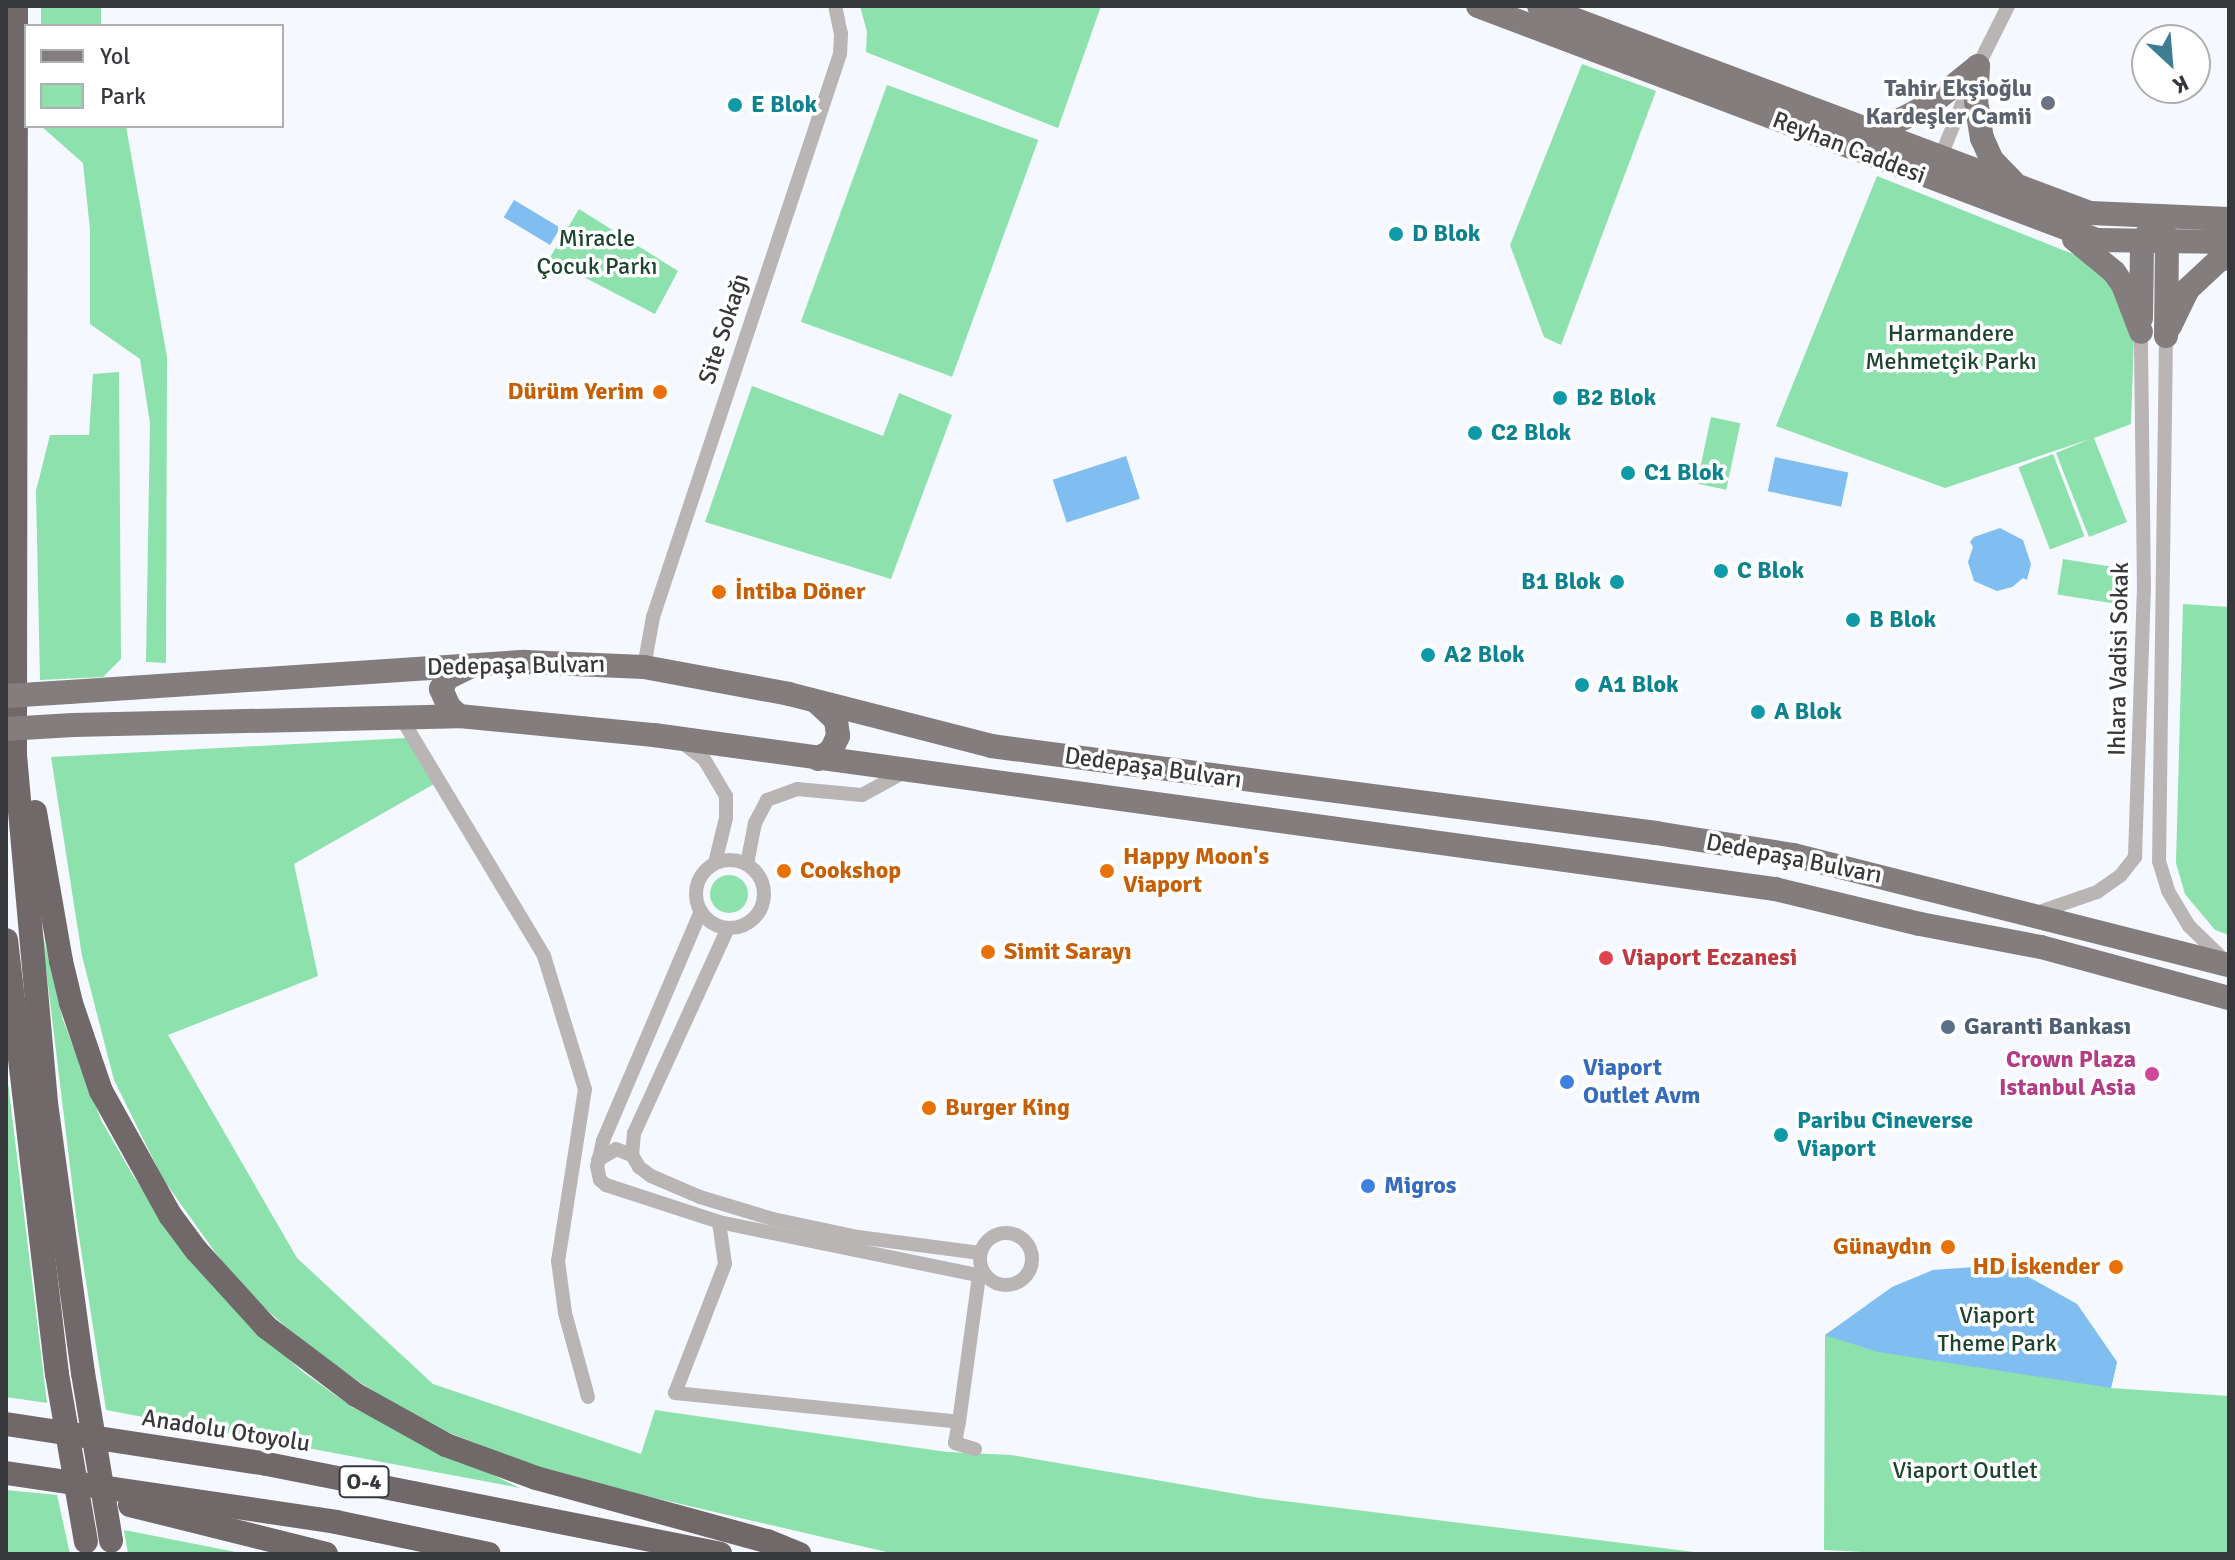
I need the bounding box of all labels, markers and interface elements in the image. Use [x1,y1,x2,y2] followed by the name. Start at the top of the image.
[24,24,284,128] legend
[2131,24,2211,104] north arrow
[100,41,130,71] text: Yol
[2169,69,2193,99] text: K
[1865,75,2032,131] place label: Tahir Ekşioğlu Kardeşler Camii
[100,81,146,111] text: Park
[751,91,817,119] place label: E Blok
[2039,94,2057,112] marker: Tahir Ekşioğlu Kardeşler Camii
[726,96,744,114] marker: E Blok
[1768,106,1930,190] street label: Reyhan Caddesi
[1412,220,1480,248] place label: D Blok
[536,225,658,281] park label: Miracle Çocuk Parkı
[1387,225,1405,243] marker: D Blok
[693,270,755,388] street label: Site Sokağı
[1865,320,2037,376] park label: Harmandere Mehmetçik Parkı
[508,378,644,406] place label: Dürüm Yerim
[651,383,669,401] marker: Dürüm Yerim
[1576,384,1656,412] place label: B2 Blok
[1551,389,1569,407] marker: B2 Blok
[1491,419,1571,447] place label: C2 Blok
[1466,424,1484,442] marker: C2 Blok
[1644,459,1724,487] place label: C1 Blok
[1619,464,1637,482] marker: C1 Blok
[1737,557,1804,585] place label: C Blok
[1712,562,1730,580] marker: C Blok
[2103,562,2135,756] street label: Ihlara Vadisi Sokak
[1521,568,1601,596] place label: B1 Blok
[1608,573,1626,591] marker: B1 Blok
[735,578,865,606] place label: İntiba Döner
[710,583,728,601] marker: İntiba Döner
[1869,606,1936,634] place label: B Blok
[1844,611,1862,629] marker: B Blok
[1444,641,1525,669] place label: A2 Blok
[1419,646,1437,664] marker: A2 Blok
[427,650,605,682] street label: Dedepaşa Bulvarı
[1598,671,1679,699] place label: A1 Blok
[1573,676,1591,694] marker: A1 Blok
[1774,698,1842,726] place label: A Blok
[1749,703,1767,721] marker: A Blok
[1063,741,1243,795] street label: Dedepaşa Bulvarı
[1704,828,1884,890] street label: Dedepaşa Bulvarı
[1123,843,1269,899] place label: Happy Moon's Viaport
[800,857,901,885] place label: Cookshop
[775,862,793,880] marker: Cookshop
[1098,862,1116,880] marker: Happy Moon's Viaport
[1004,938,1132,966] place label: Simit Sarayı
[979,943,997,961] marker: Simit Sarayı
[1622,944,1797,972] place label: Viaport Eczanesi
[1597,949,1615,967] marker: Viaport Eczanesi
[1964,1013,2131,1041] place label: Garanti Bankası
[1939,1018,1957,1036] marker: Garanti Bankası
[1999,1046,2136,1102] place label: Crown Plaza Istanbul Asia
[1583,1054,1700,1110] place label: Viaport Outlet Avm
[2143,1065,2161,1083] marker: Crown Plaza Istanbul Asia
[1558,1073,1576,1091] marker: Viaport Outlet Avm
[945,1094,1070,1122] place label: Burger King
[920,1099,938,1117] marker: Burger King
[1797,1107,1973,1163] place label: Paribu Cineverse Viaport
[1772,1126,1790,1144] marker: Paribu Cineverse Viaport
[1384,1172,1456,1200] place label: Migros
[1359,1177,1377,1195] marker: Migros
[1833,1233,1932,1261] place label: Günaydın
[1939,1238,1957,1256] marker: Günaydın
[1972,1253,2100,1281] place label: HD İskender
[2107,1258,2125,1276] marker: HD İskender
[1937,1302,2057,1358] park label: Viaport Theme Park
[140,1404,312,1458] street label: Anadolu Otoyolu
[1892,1457,2038,1485] park label: Viaport Outlet
[338,1464,390,1500] road number: O-4

